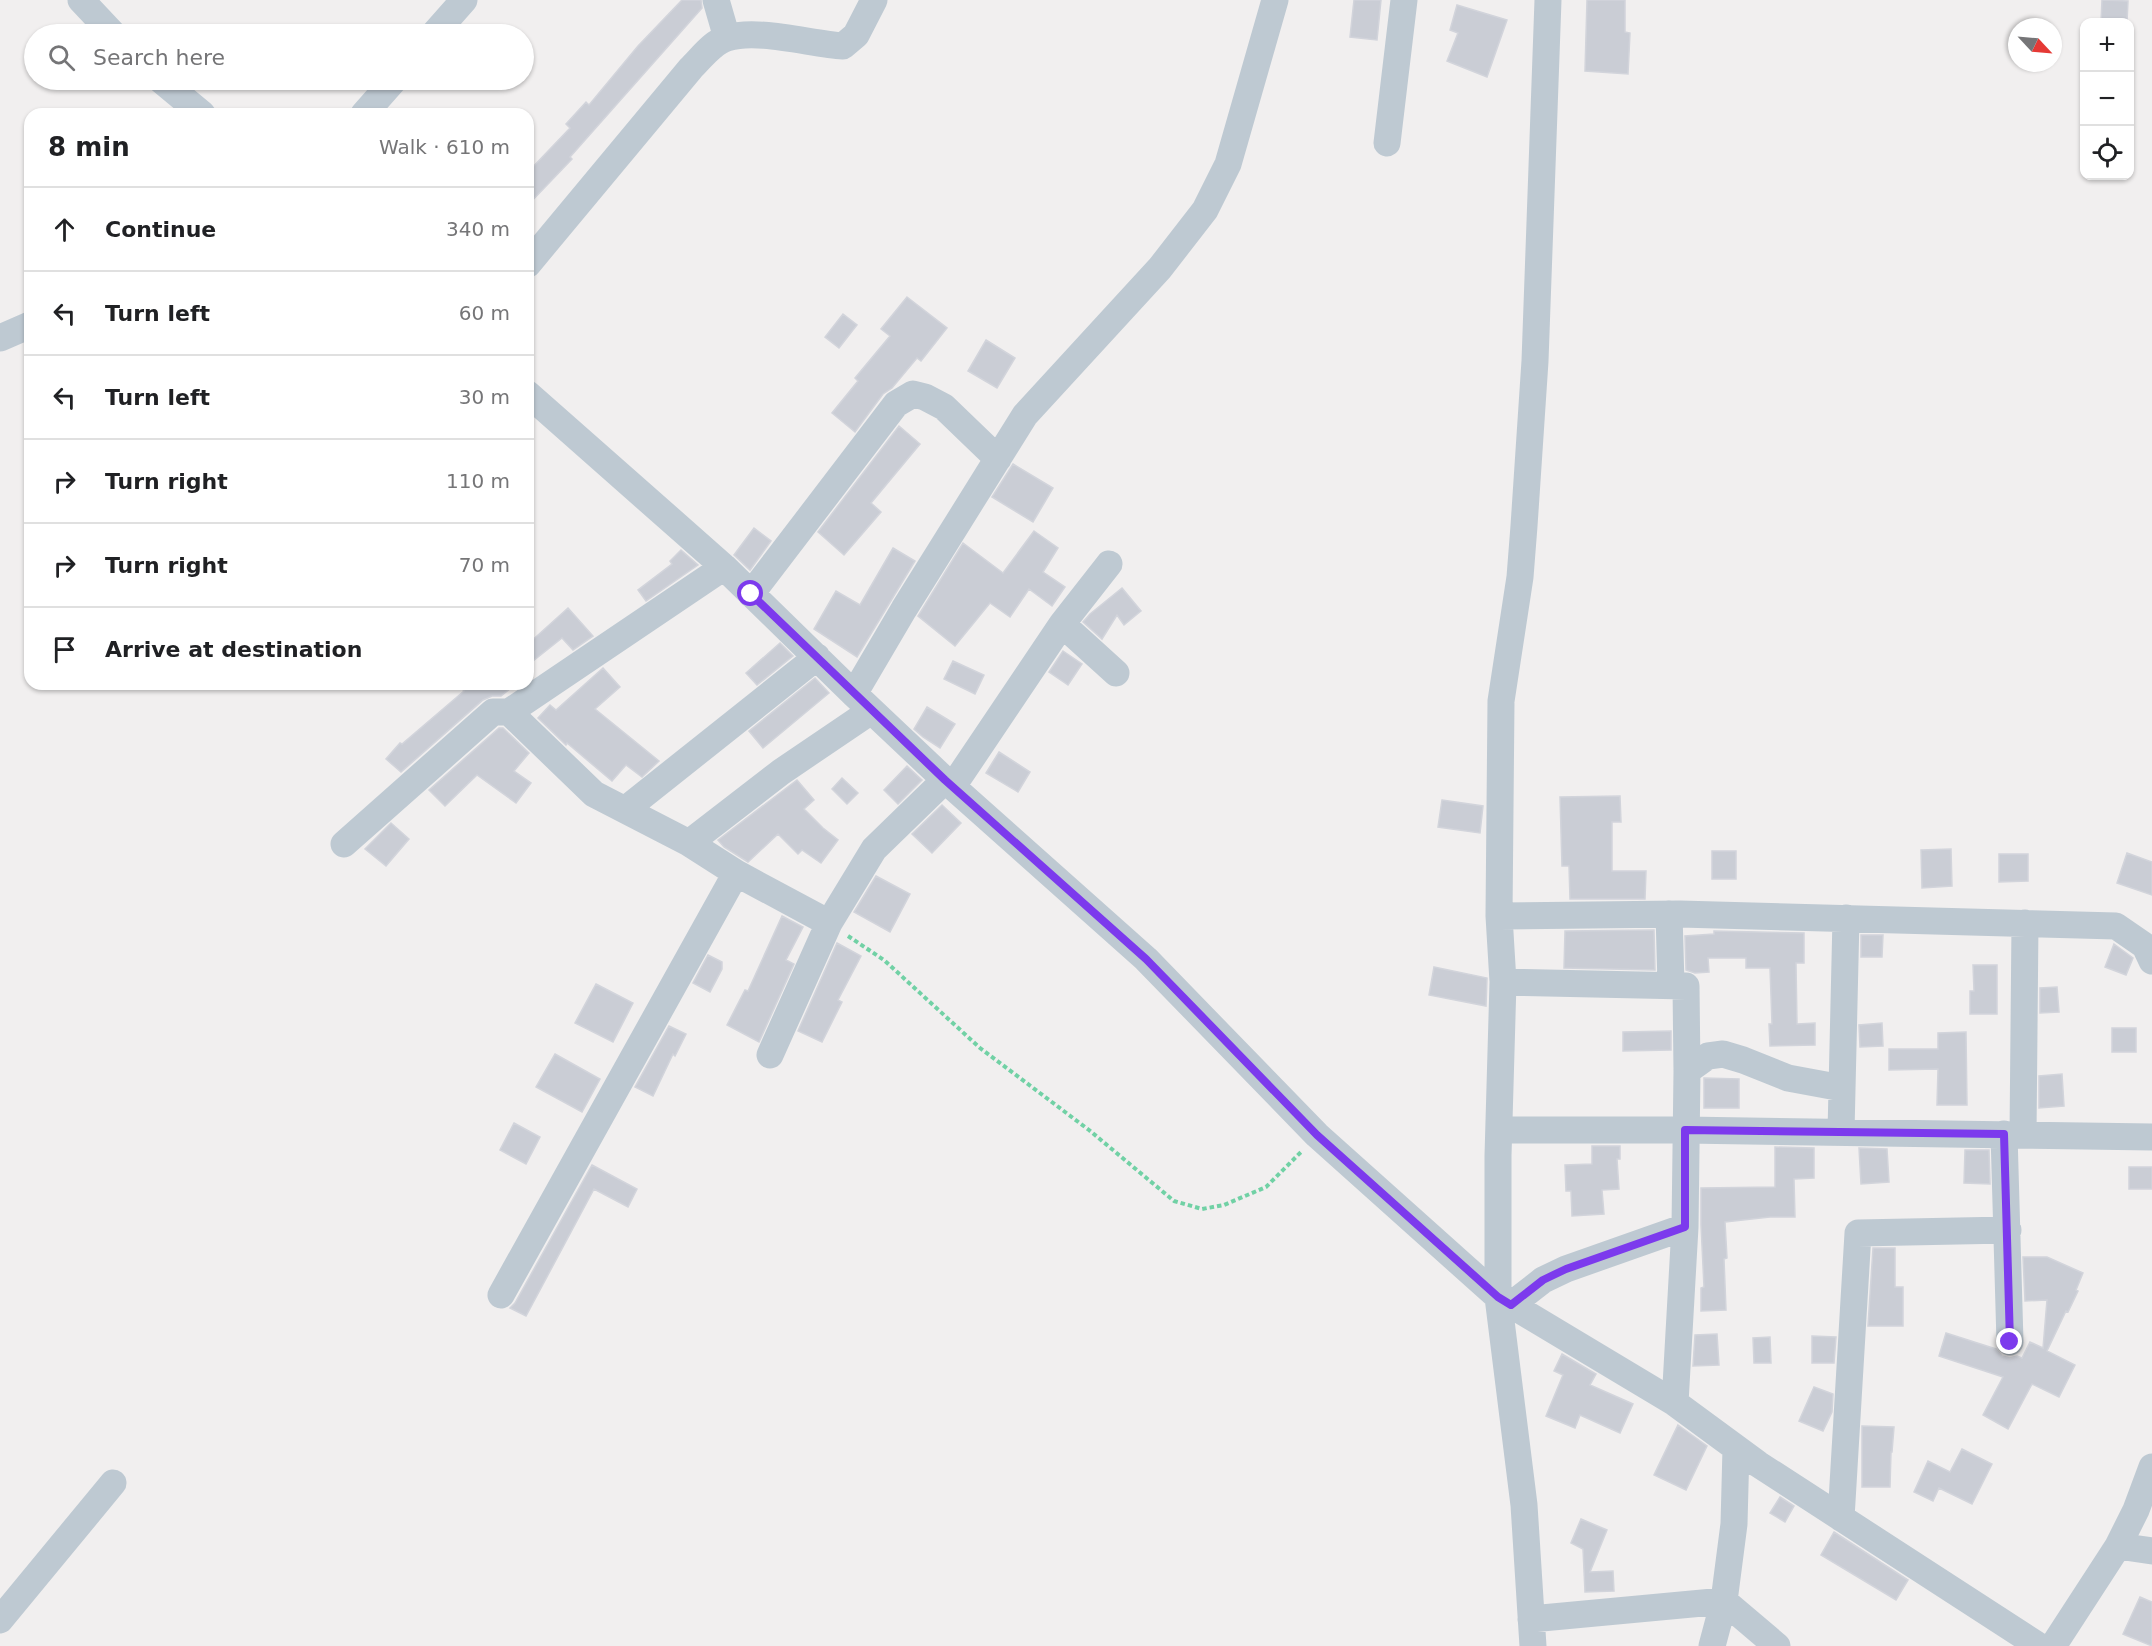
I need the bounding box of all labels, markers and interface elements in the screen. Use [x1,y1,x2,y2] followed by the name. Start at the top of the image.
[2008,18,2062,72] north arrow
[2080,18,2134,180] map controls
[2080,18,2134,72] button: +
[24,24,534,90] search box
[45,41,78,74] icon: search
[93,45,225,70] text: Search here
[2080,72,2134,126] button: −
[2080,126,2134,180] button: locate
[48,132,130,162] text: 8 min
[379,135,510,159] text: Walk · 610 m
[48,213,81,246] icon: ahead
[105,217,216,242] text: Continue
[446,217,510,241] text: 340 m
[48,297,81,330] icon: left
[105,301,210,326] text: Turn left
[459,301,510,325] text: 60 m
[48,381,81,414] icon: left
[105,385,210,410] text: Turn left
[459,385,510,409] text: 30 m
[48,465,81,498] icon: right
[105,469,228,494] text: Turn right
[446,469,510,493] text: 110 m
[48,549,81,582] icon: right
[105,553,228,578] text: Turn right
[459,553,510,577] text: 70 m
[737,580,763,606] route start
[48,633,81,666] icon: arrive
[105,637,362,662] text: Arrive at destination
[1996,1328,2022,1354] route end

